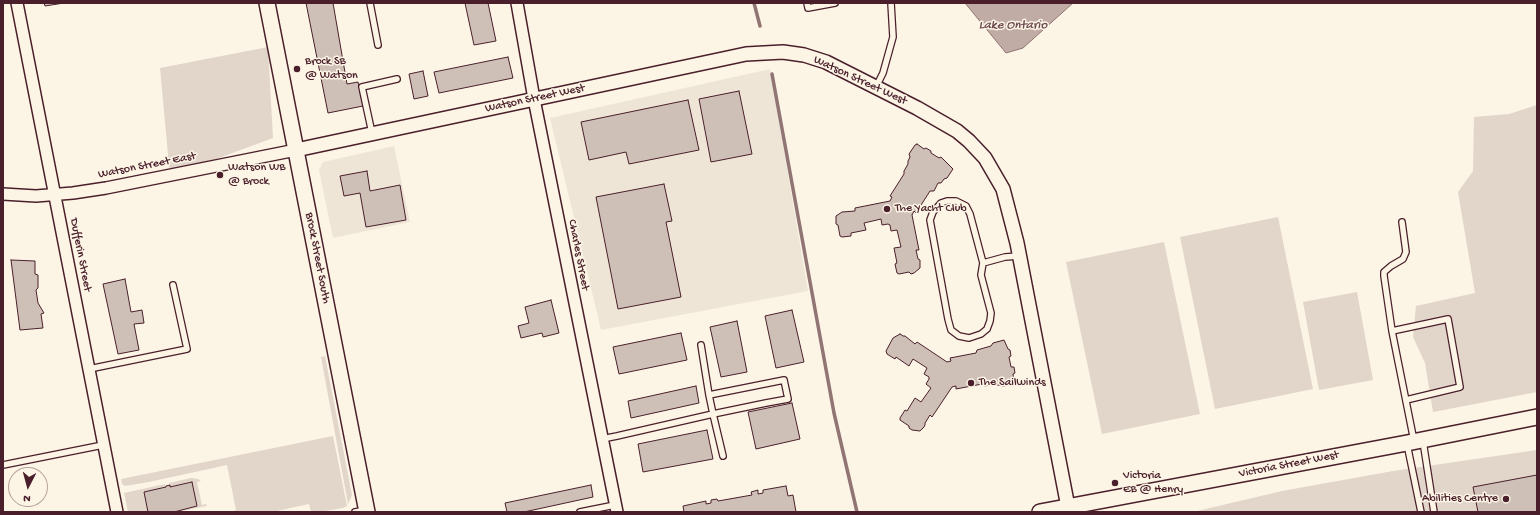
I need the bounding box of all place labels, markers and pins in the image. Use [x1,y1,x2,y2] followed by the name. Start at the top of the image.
[305,55,358,83] place label: Brock SB @ Watson
[292,64,302,74] marker: Brock SB @ Watson
[228,161,285,189] place label: Watson WB @ Brock
[215,170,225,180] marker: Watson WB @ Brock
[895,202,967,216] place label: The Yacht Club
[882,204,892,214] marker: The Yacht Club
[979,376,1046,390] place label: The Sailwinds
[966,378,976,388] marker: The Sailwinds
[1123,469,1183,497] place label: Victoria EB @ Henry
[1110,478,1120,488] marker: Victoria EB @ Henry
[1422,492,1498,506] place label: Abilities Centre
[1501,494,1511,504] marker: Abilities Centre

